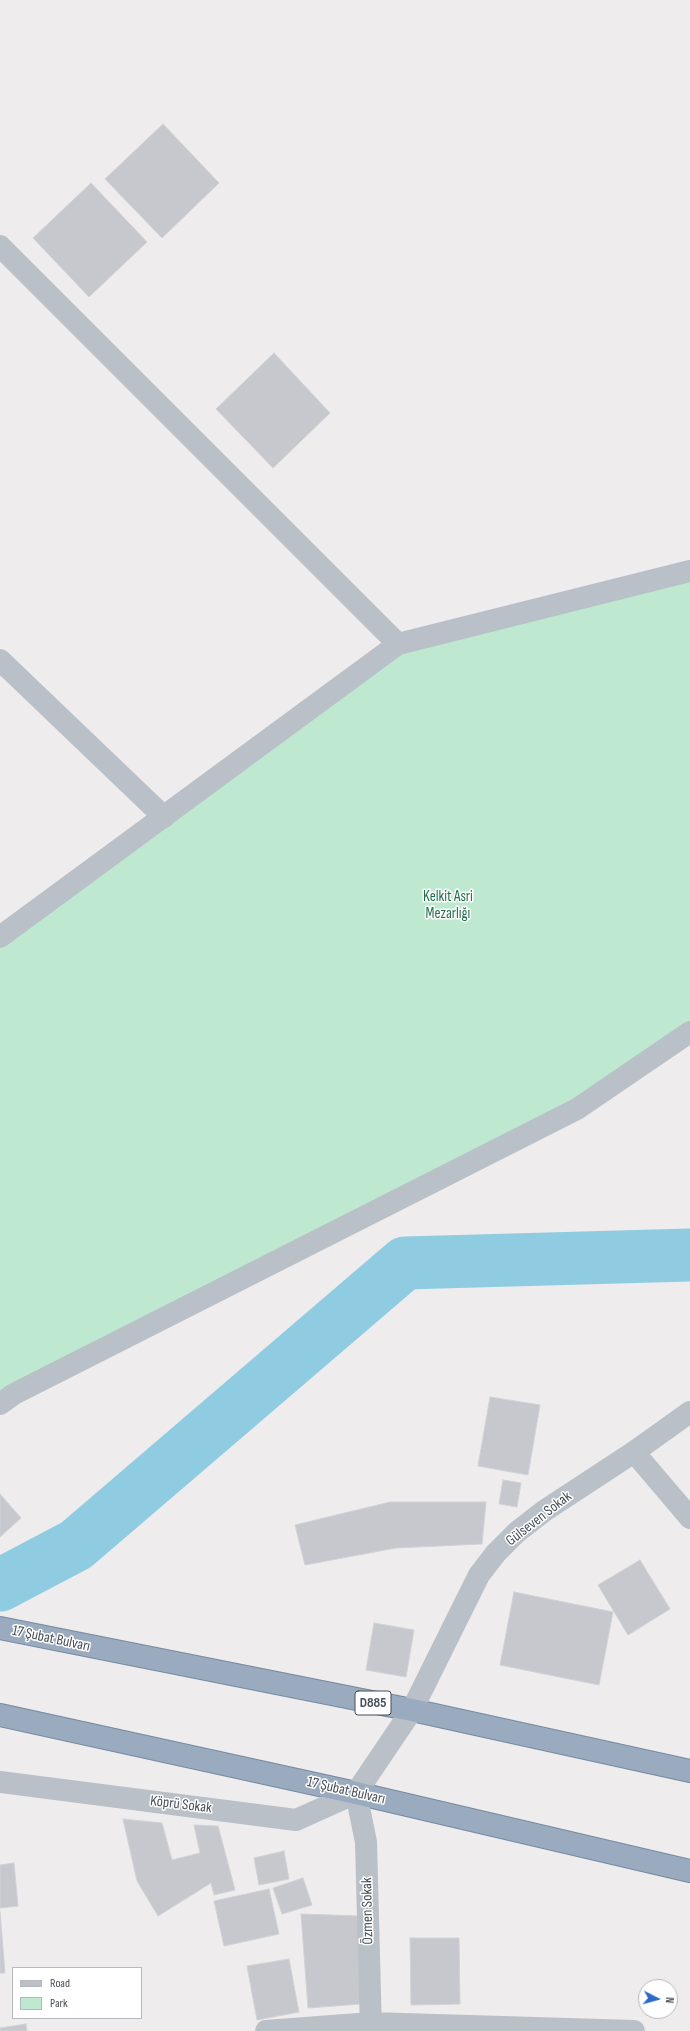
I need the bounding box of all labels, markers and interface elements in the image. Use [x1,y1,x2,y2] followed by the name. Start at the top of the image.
[423,888,473,923] park label: Kelkit Asri Mezarlığı
[503,1488,575,1550] street label: Gülseven Sokak
[10,1622,92,1656] street label: 17 Şubat Bulvarı
[355,1691,391,1715] road number: D885
[305,1773,387,1809] street label: 17 Şubat Bulvarı
[149,1792,213,1818] street label: Köprü Sokak
[358,1877,378,1945] street label: Özmen Sokak
[12,1967,142,2019] legend
[50,1976,70,1991] text: Road
[638,1979,678,2019] north arrow
[50,1996,68,2011] text: Park
[663,1997,676,2004] text: N

